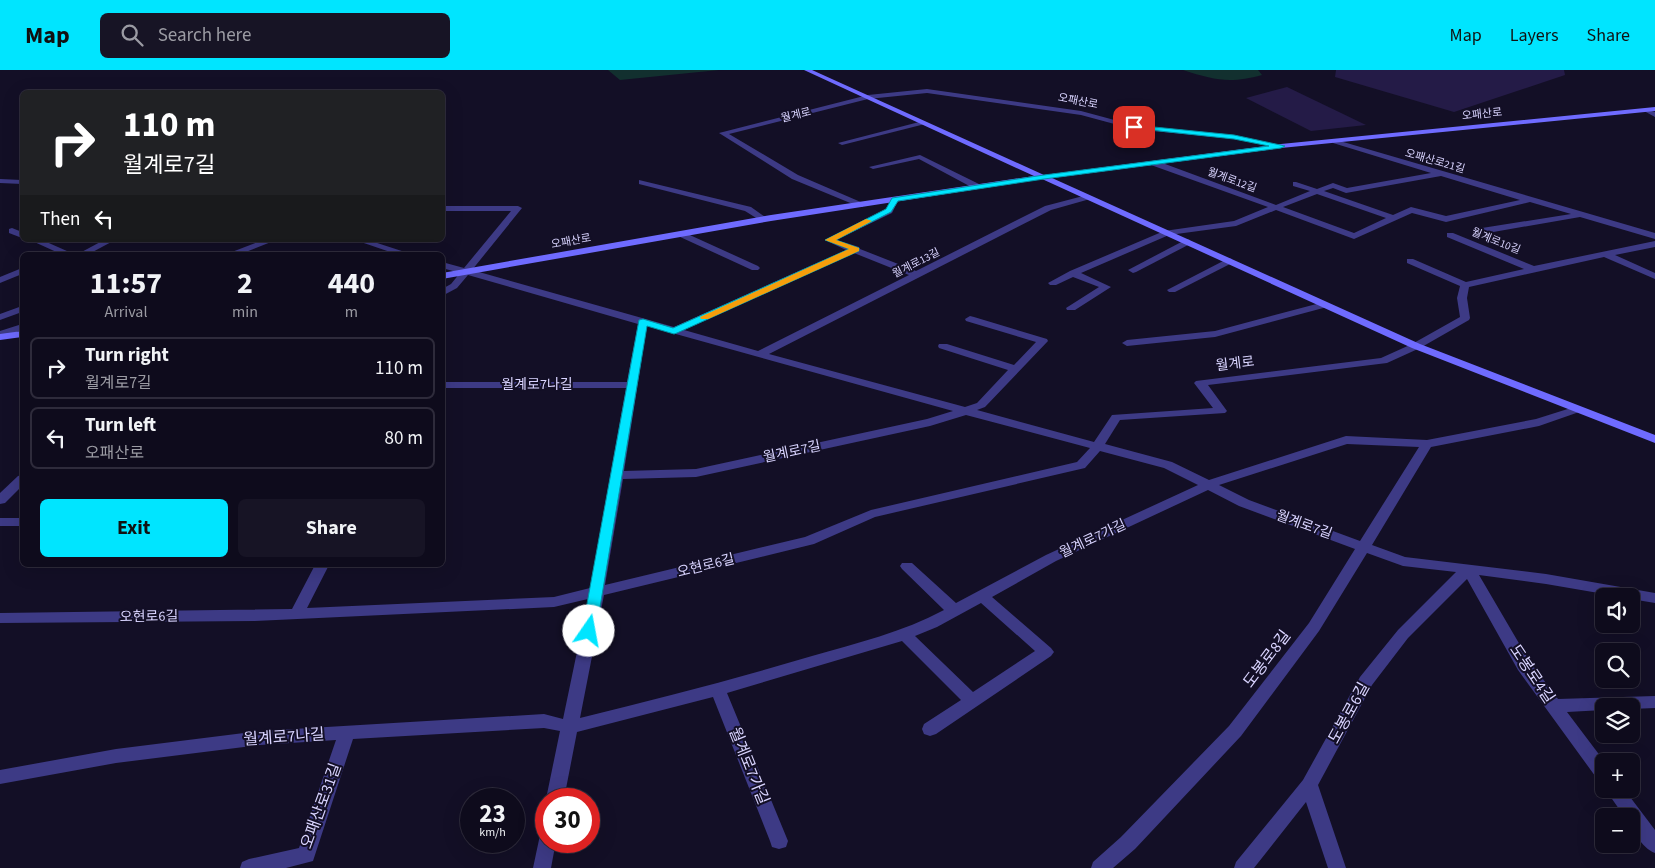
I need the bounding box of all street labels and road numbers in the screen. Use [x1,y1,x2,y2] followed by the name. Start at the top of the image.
[1057,90,1099,112] street label: 오패산로
[779,104,813,126] street label: 월계로
[1461,104,1503,124] street label: 오패산로
[1403,145,1467,177] street label: 오패산로21길
[1205,164,1259,196] street label: 월계로12길
[1469,224,1523,258] street label: 월계로10길
[550,230,592,252] street label: 오패산로
[890,245,942,281] street label: 월계로13길
[1215,352,1256,376] street label: 월계로
[501,375,573,395] street label: 월계로7나길
[761,436,823,468] street label: 월계로7길
[1273,506,1335,544] street label: 월계로7길
[1056,515,1130,563] street label: 월계로7가길
[675,549,737,583] street label: 오현로6길
[120,606,178,628] street label: 오현로6길
[1238,626,1296,692] street label: 도봉로8길
[1504,640,1560,708] street label: 도봉로4길
[1323,678,1375,748] street label: 도봉로6길
[243,723,325,751] street label: 월계로7나길
[724,724,774,808] street label: 월계로7가길
[295,760,347,852] street label: 오패산로31길

